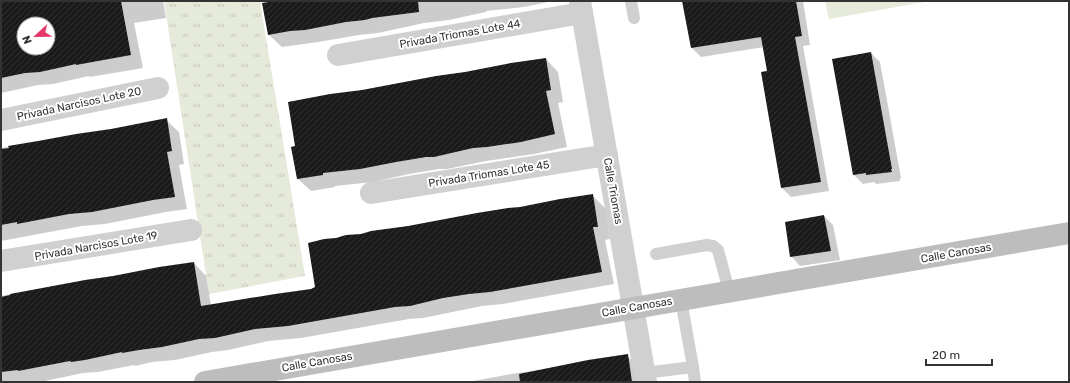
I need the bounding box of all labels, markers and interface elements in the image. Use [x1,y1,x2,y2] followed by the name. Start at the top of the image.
[16,16,56,56] north arrow
[398,17,522,51] street label: Privada Triomas Lote 44
[20,33,35,46] text: N
[16,84,142,124] street label: Privada Narcisos Lote 20
[601,157,625,226] street label: Calle Triomas
[427,158,551,190] street label: Privada Triomas Lote 45
[33,229,159,263] street label: Privada Narcisos Lote 19
[920,240,993,266] street label: Calle Canosas
[601,294,674,320] street label: Calle Canosas
[926,341,992,367] scale bar
[932,348,960,362] text: 20 m
[281,349,354,375] street label: Calle Canosas

